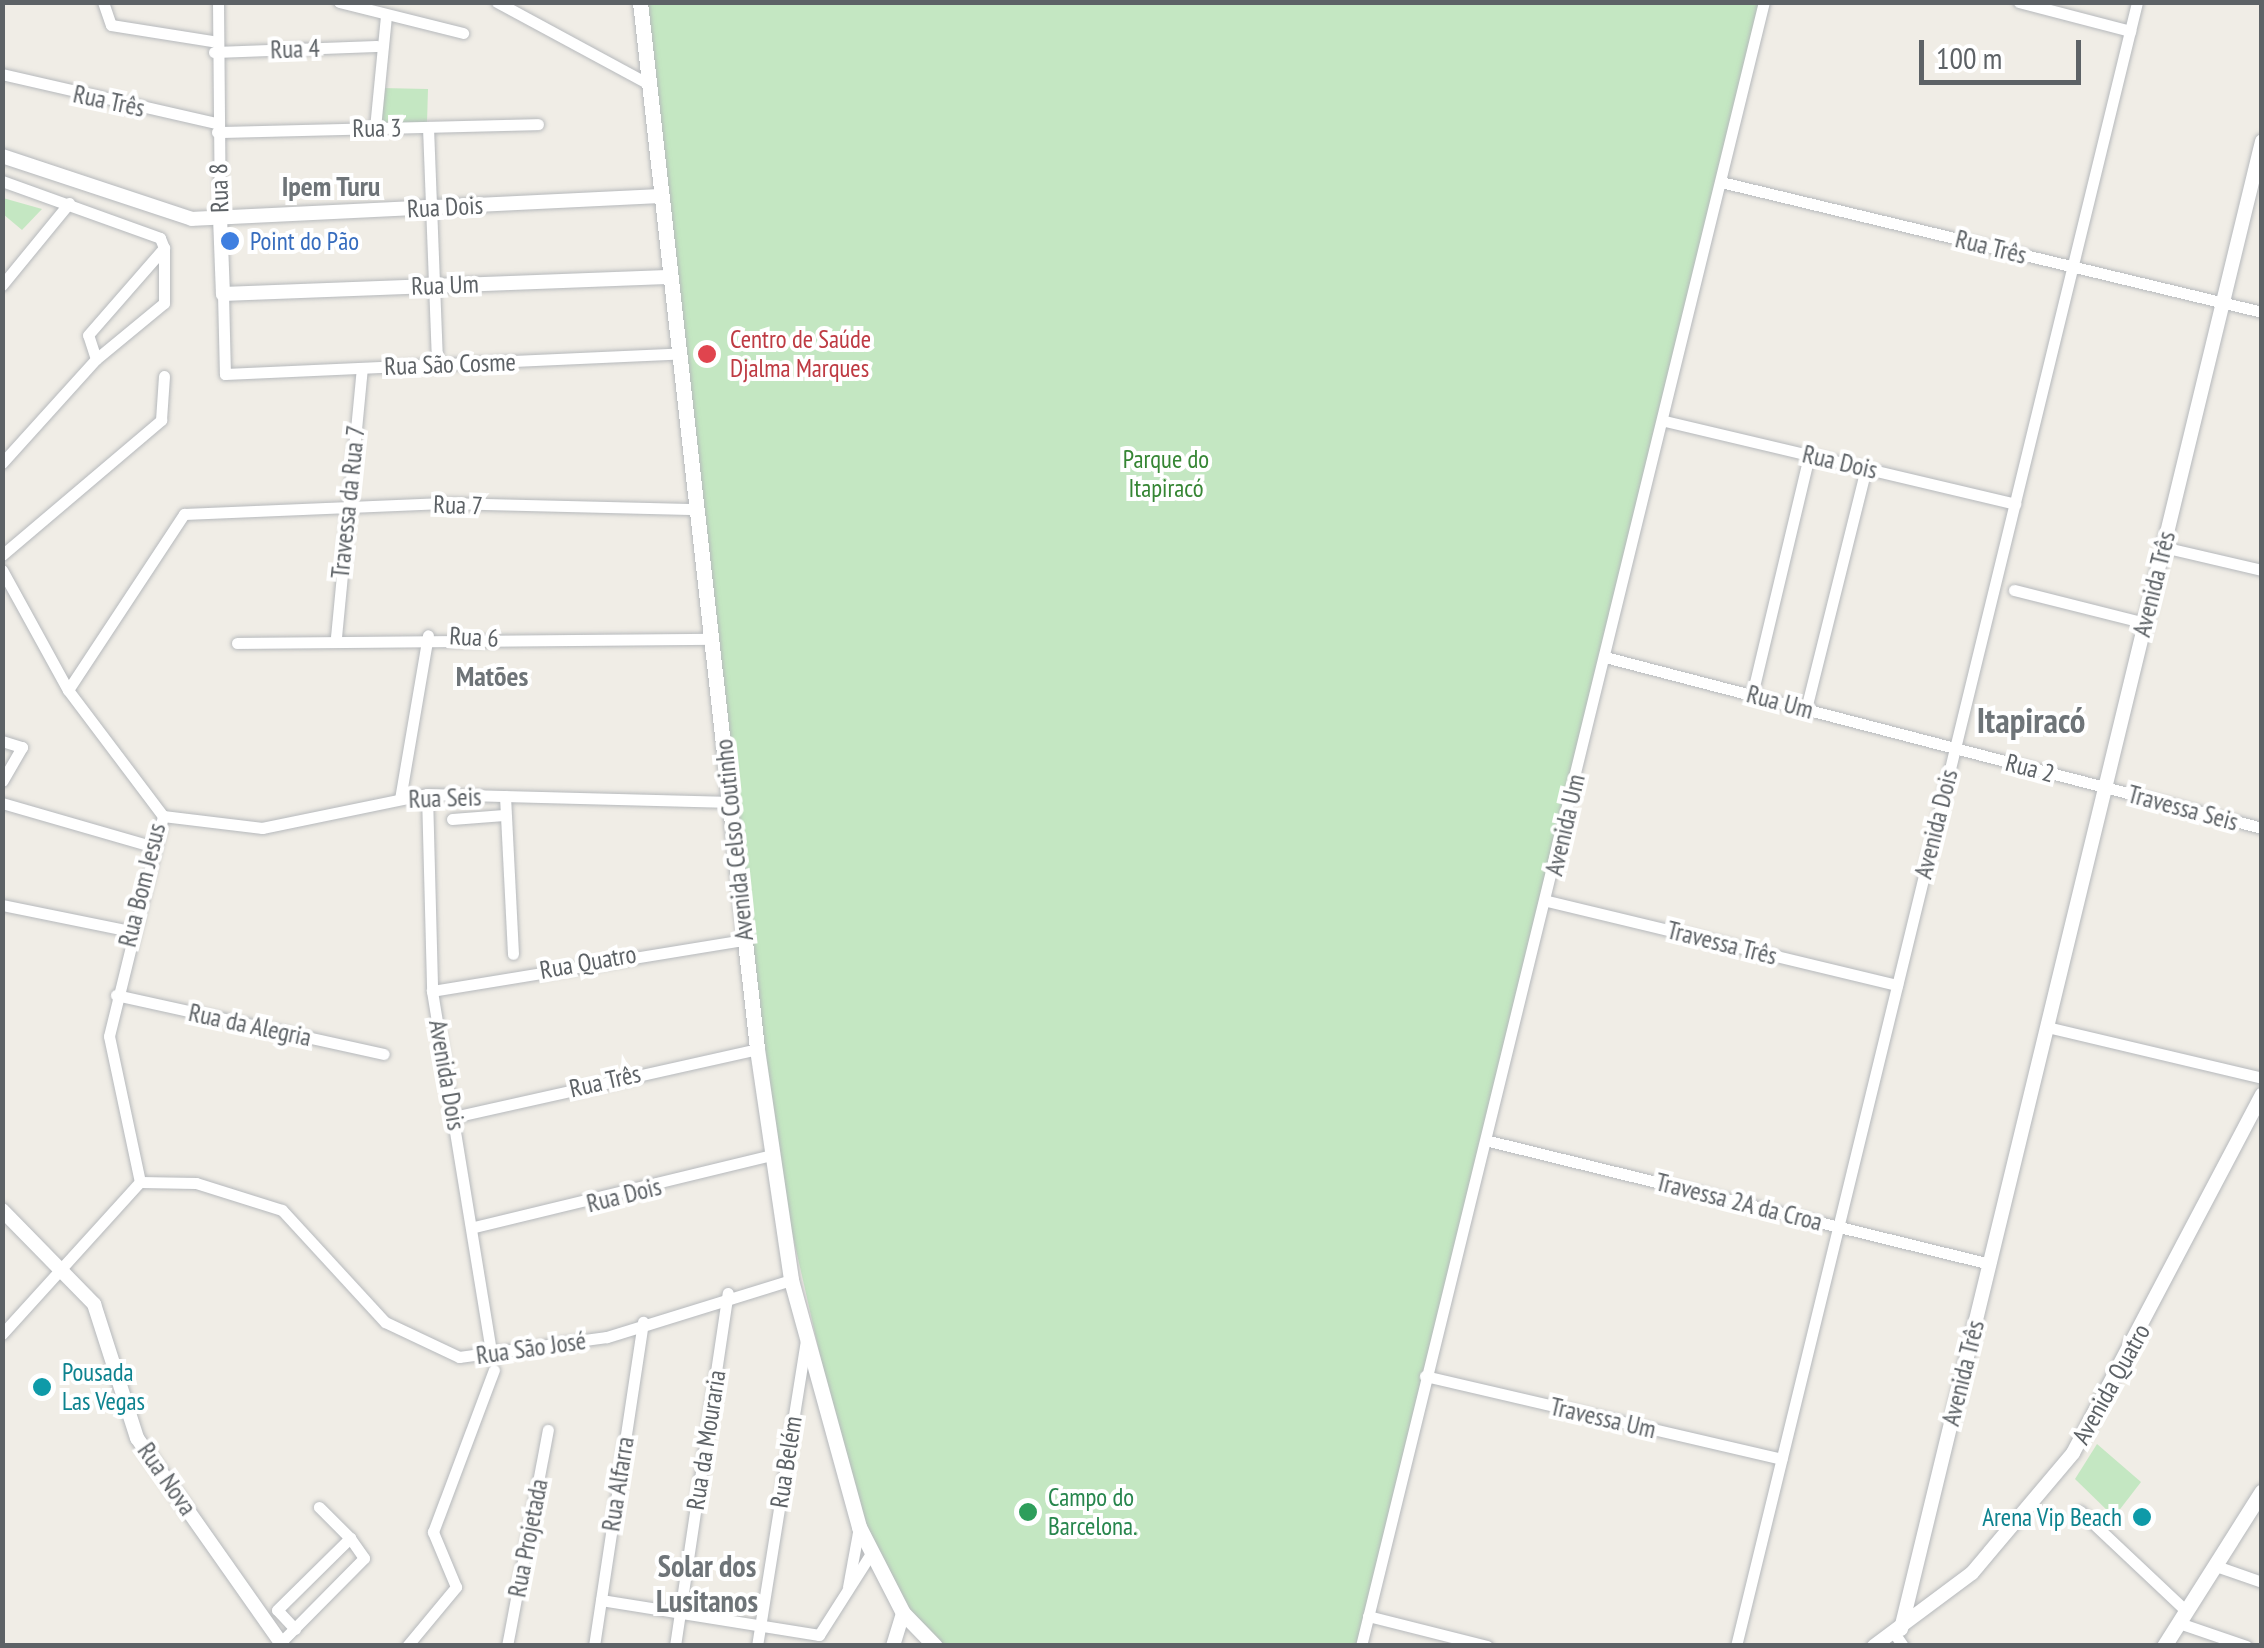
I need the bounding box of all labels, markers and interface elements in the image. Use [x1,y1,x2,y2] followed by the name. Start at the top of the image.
[1924,20,2086,82] scale bar
[270,33,320,65] street label: Rua 4
[1936,38,2002,77] text: 100 m
[70,79,148,123] street label: Rua Três
[352,113,402,143] street label: Rua 3
[203,163,235,213] street label: Rua 8
[281,169,381,203] district label: Ipem Turu
[406,190,484,224] street label: Rua Dois
[1952,224,2030,270] street label: Rua Três
[250,226,359,256] place label: Point do Pão
[219,230,241,252] marker: Point do Pão
[411,269,479,301] street label: Rua Um
[730,325,871,384] place label: Centro de Saúde Djalma Marques
[694,341,720,367] marker: Centro de Saúde Djalma Marques
[384,347,516,381] street label: Rua São Cosme
[325,424,371,580] street label: Travessa da Rua 7
[1800,439,1880,485] street label: Rua Dois
[1123,445,1209,504] park label: Parque do Itapiracó
[433,489,483,521] street label: Rua 7
[2126,528,2182,640] street label: Avenida Três
[449,621,499,653] street label: Rua 6
[456,659,528,693] district label: Matões
[1744,679,1816,725] street label: Rua Um
[1977,699,2085,741] district label: Itapiracó
[708,738,760,942] street label: Avenida Celso Coutinho
[2002,747,2058,789] street label: Rua 2
[1908,766,1964,882] street label: Avenida Dois
[1539,771,1591,879] street label: Avenida Um
[2125,779,2241,837] street label: Travessa Seis
[408,782,482,814] street label: Rua Seis
[112,820,172,950] street label: Rua Bom Jesus
[1664,915,1780,971] street label: Travessa Três
[538,939,638,985] street label: Rua Quatro
[186,997,314,1053] street label: Rua da Alegria
[423,1018,471,1132] street label: Avenida Dois
[566,1058,644,1104] street label: Rua Três
[1652,1167,1826,1237] street label: Travessa 2A da Croa
[584,1171,664,1219] street label: Rua Dois
[1935,1317,1991,1429] street label: Avenida Três
[2066,1319,2156,1449] street label: Avenida Quatro
[474,1325,588,1371] street label: Rua São José
[62,1358,145,1417] place label: Pousada Las Vegas
[680,1368,732,1512] street label: Rua da Mouraria
[31,1376,53,1398] marker: Pousada Las Vegas
[1547,1391,1659,1445] street label: Travessa Um
[764,1414,808,1510] street label: Rua Belém
[596,1434,640,1534] street label: Rua Alfarra
[131,1437,203,1521] street label: Rua Nova
[502,1476,554,1600] street label: Rua Projetada
[1048,1483,1137,1542] place label: Campo do Barcelona.
[1017,1501,1039,1523] marker: Campo do Barcelona.
[1982,1502,2122,1532] place label: Arena Vip Beach
[2131,1506,2153,1528] marker: Arena Vip Beach
[656,1548,758,1618] district label: Solar dos Lusitanos

